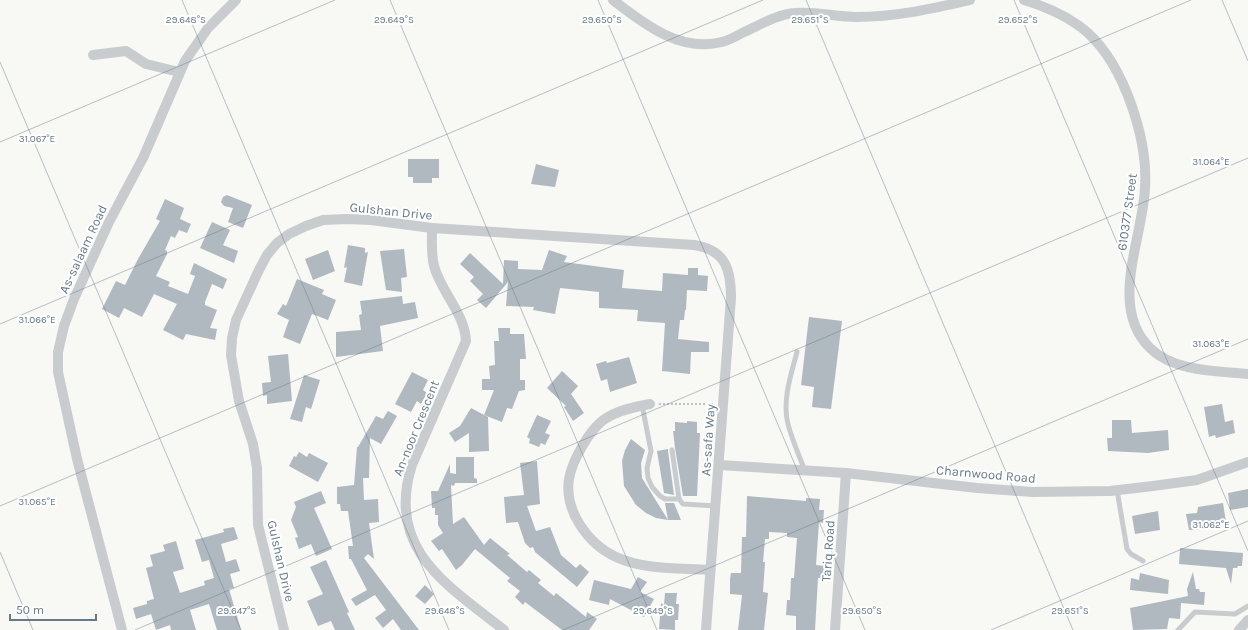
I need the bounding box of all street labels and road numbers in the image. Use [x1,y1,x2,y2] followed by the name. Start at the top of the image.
[1114,172,1140,252] street label: 610377 Street
[349,199,433,223] street label: Gulshan Drive
[56,202,110,296] street label: As-salaam Road
[390,378,442,478] street label: An-noor Crescent
[698,404,718,476] street label: As-safa Way
[936,462,1036,486] street label: Charnwood Road
[264,519,298,603] street label: Gulshan Drive
[818,520,839,582] street label: Tariq Road

